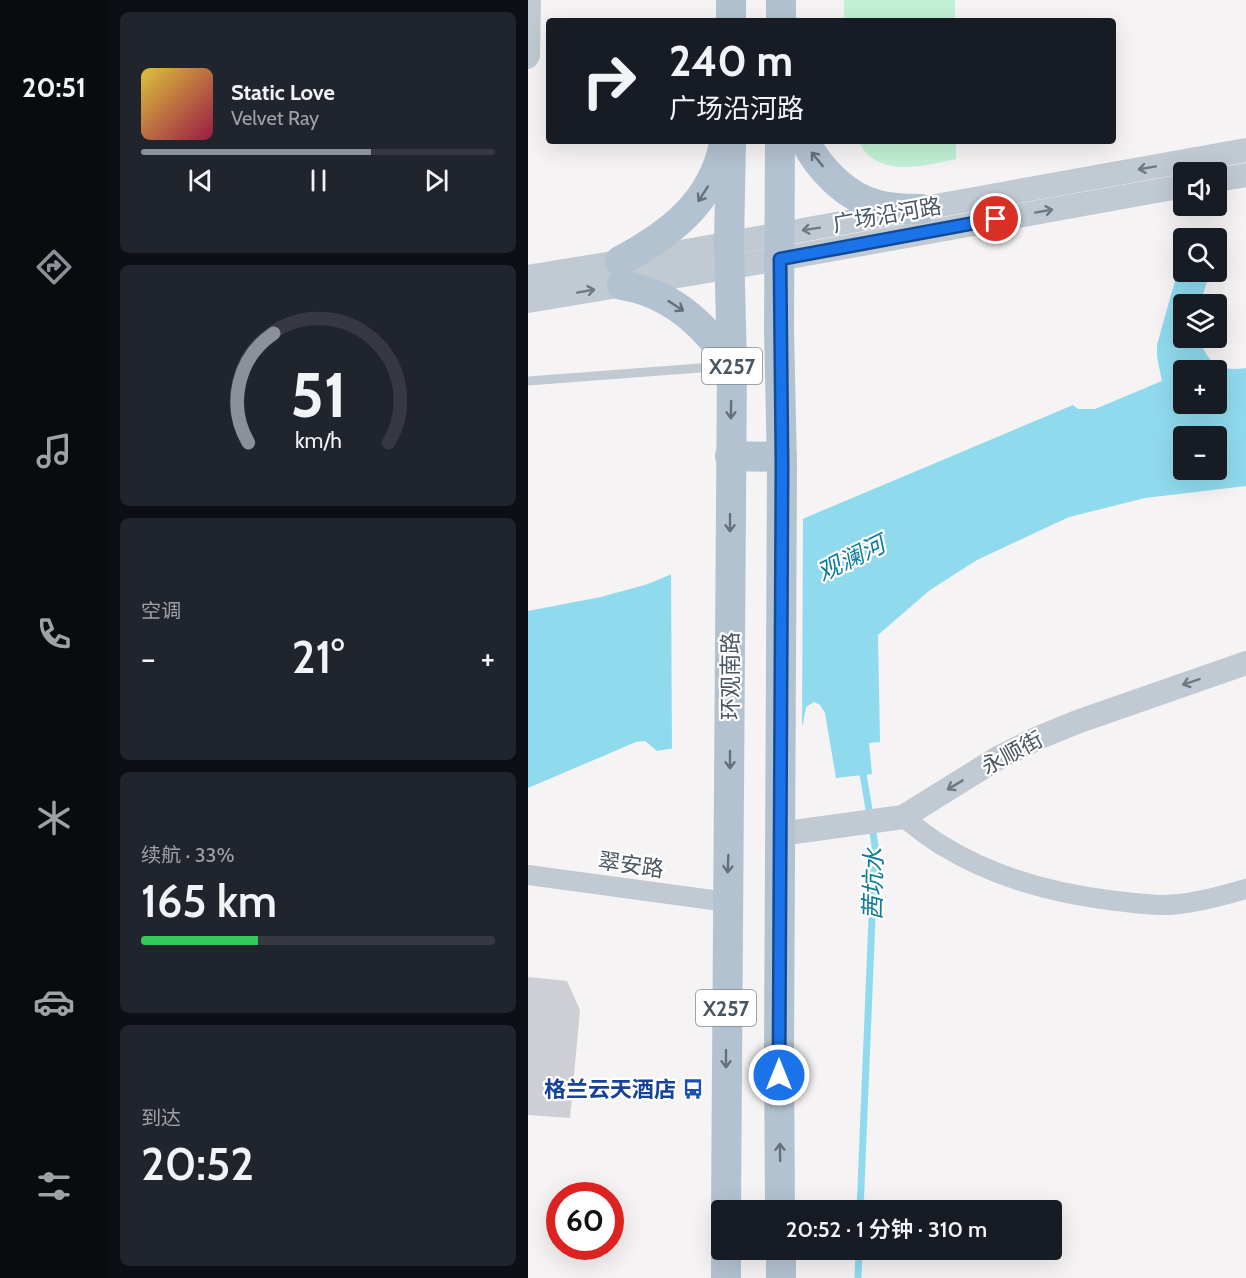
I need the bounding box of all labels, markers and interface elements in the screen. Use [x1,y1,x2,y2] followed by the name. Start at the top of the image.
[669,35,793,87] text: 240 m
[570,42,648,120] icon: right
[22,71,86,104] text: 20:51
[231,79,335,106] text: Static Love
[669,92,804,125] text: 广场沿河路
[231,106,319,130] text: Velvet Ray
[810,151,823,167] one-way arrow
[1173,162,1227,480] map controls
[1173,162,1227,216] button: sound
[1138,163,1157,174] one-way arrow
[184,164,217,197] icon: previous
[302,164,335,197] icon: pause
[420,164,453,197] icon: next
[696,186,709,203] one-way arrow
[830,192,944,238] street label: 广场沿河路
[970,193,1021,244] pin
[979,202,1012,235] icon: arrive
[1033,205,1053,216] one-way arrow
[801,223,821,234] one-way arrow
[1173,228,1227,282] button: search
[33,246,75,288] icon: directions
[575,286,595,297] one-way arrow
[1173,294,1227,348] button: layers
[667,300,684,312] one-way arrow
[702,348,762,384] road number: X257
[290,357,346,433] text: 51
[1173,360,1227,414] button: +
[725,400,737,420] one-way arrow
[1173,426,1227,480] button: −
[295,427,341,453] text: km/h
[33,430,75,472] icon: music
[724,512,736,532] one-way arrow
[812,527,893,587] water label: 观澜河
[141,599,181,623] text: 空调
[33,613,75,655] icon: phone
[292,630,344,684] text: 21°
[717,632,744,720] street label: 环观南路
[141,638,156,678] text: −
[480,638,495,678] text: +
[1182,678,1201,689] one-way arrow
[977,726,1047,780] street label: 永顺街
[724,749,736,769] one-way arrow
[947,779,964,791] one-way arrow
[33,797,75,839] icon: climate
[141,843,234,867] text: 续航 · 33%
[596,847,666,883] street label: 翠安路
[858,847,888,920] water label: 茜坑水
[722,853,734,873] one-way arrow
[141,874,277,928] text: 165 km
[33,981,75,1023] icon: car
[696,990,756,1026] road number: X257
[747,1043,811,1107] position arrow
[720,1048,732,1068] one-way arrow
[544,1076,676,1103] place label: 格兰云天酒店
[681,1077,705,1101] bus stop icon: 格兰云天酒店
[141,1106,181,1130] text: 到达
[141,1137,254,1191] text: 20:52
[774,1143,786,1163] one-way arrow
[33,1165,75,1207] icon: filters
[546,1182,624,1260] speed limit sign: 60
[786,1216,987,1243] text: 20:52 · 1 分钟 · 310 m

